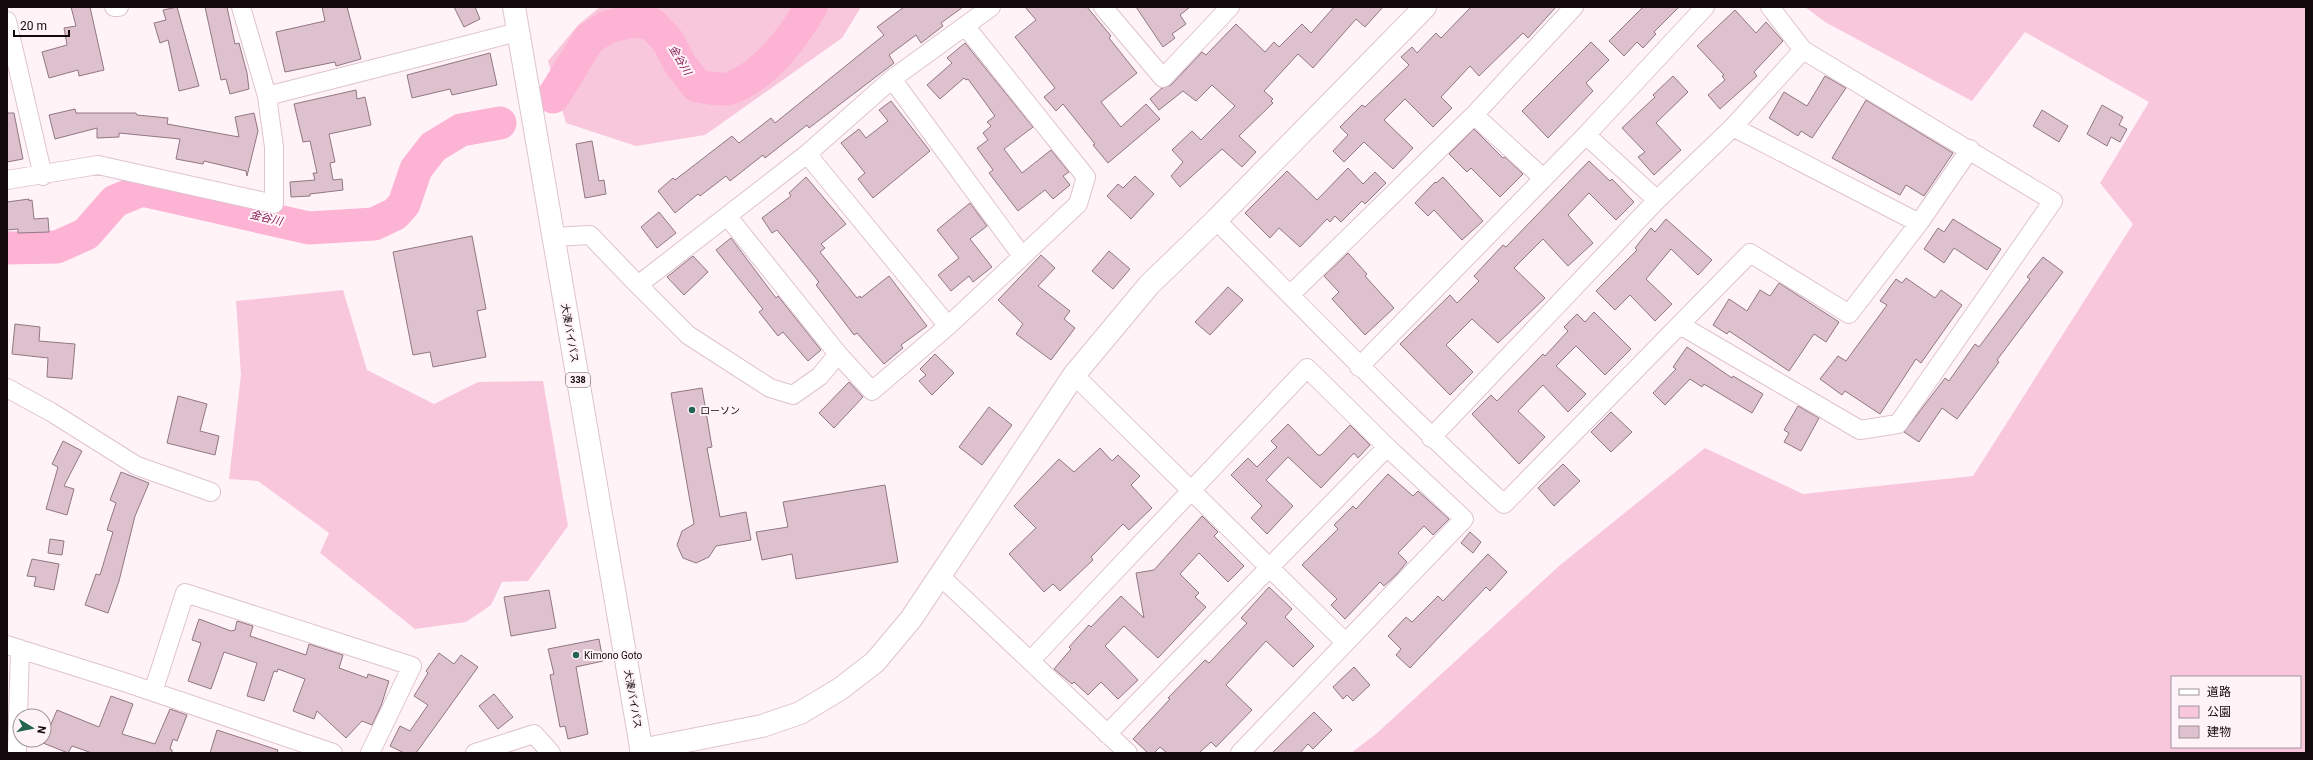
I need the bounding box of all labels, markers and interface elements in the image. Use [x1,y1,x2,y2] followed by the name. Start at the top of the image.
[14,12,69,38] scale bar
[20,19,47,33] text: 20 m
[666,43,695,78] water label: 金谷川
[248,208,285,228] water label: 金谷川
[559,303,581,363] street label: 大湊バイパス
[566,373,590,387] road number: 338
[687,405,697,415] marker: ローソン
[700,405,740,416] place label: ローソン
[571,650,581,660] marker: Kimono Goto
[584,650,643,661] place label: Kimono Goto
[622,669,644,729] street label: 大湊バイパス
[2171,676,2301,748] legend
[2207,685,2231,699] text: 道路
[2207,705,2231,719] text: 公園
[12,708,52,748] north arrow
[34,725,48,735] text: N
[2207,725,2231,739] text: 建物

